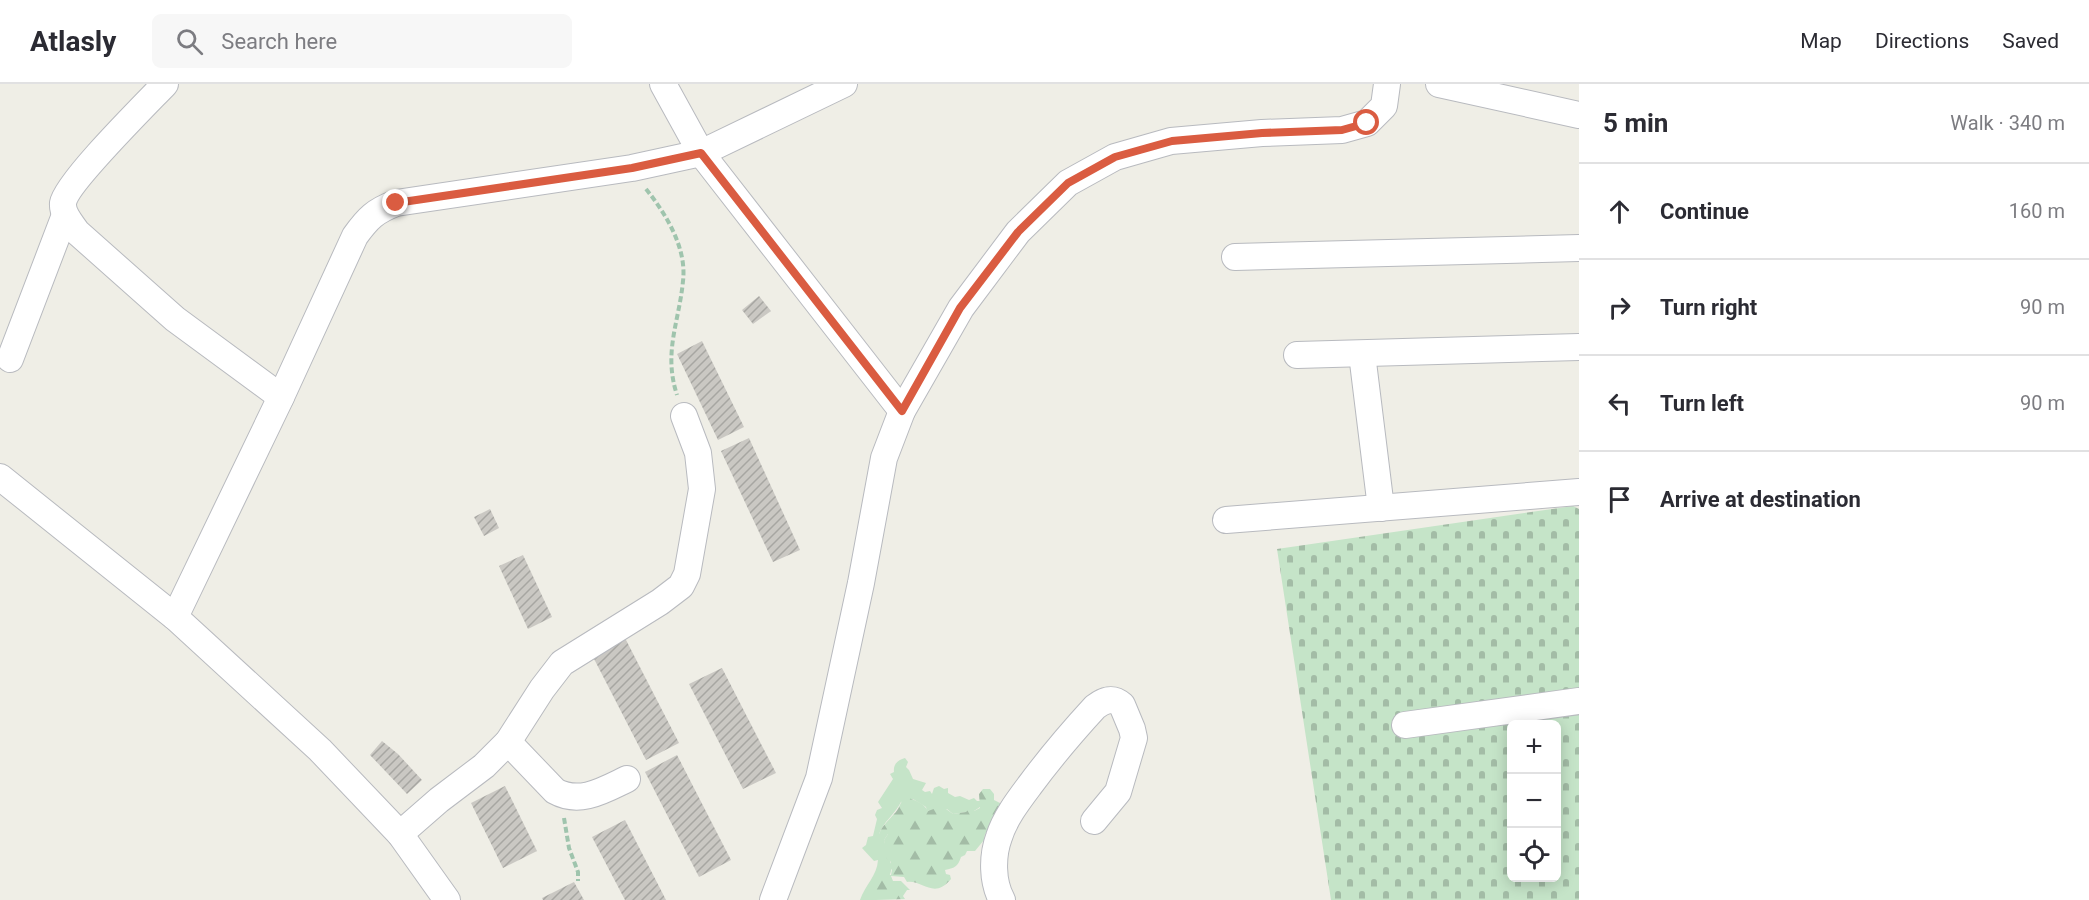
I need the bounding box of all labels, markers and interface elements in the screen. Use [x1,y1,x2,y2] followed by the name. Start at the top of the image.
[152,14,572,68] search box
[30,25,116,58] text: Atlasly
[173,25,206,58] icon: search
[221,29,337,54] text: Search here
[1800,29,1842,53] text: Map
[1875,29,1969,53] text: Directions
[2002,29,2059,53] text: Saved
[1603,108,1668,138] text: 5 min
[1353,109,1379,135] route start
[1950,111,2065,135] text: Walk · 340 m
[382,189,408,215] route end
[1603,195,1636,228] icon: ahead
[1660,199,1749,224] text: Continue
[2009,199,2065,223] text: 160 m
[1603,291,1636,324] icon: right
[1660,295,1757,320] text: Turn right
[2020,295,2065,319] text: 90 m
[1603,387,1636,420] icon: left
[1660,391,1744,416] text: Turn left
[2020,391,2065,415] text: 90 m
[1603,483,1636,516] icon: arrive
[1660,487,1861,512] text: Arrive at destination
[1507,720,1561,882] map controls
[1507,720,1561,774] button: +
[1507,774,1561,828] button: −
[1507,828,1561,882] button: locate

